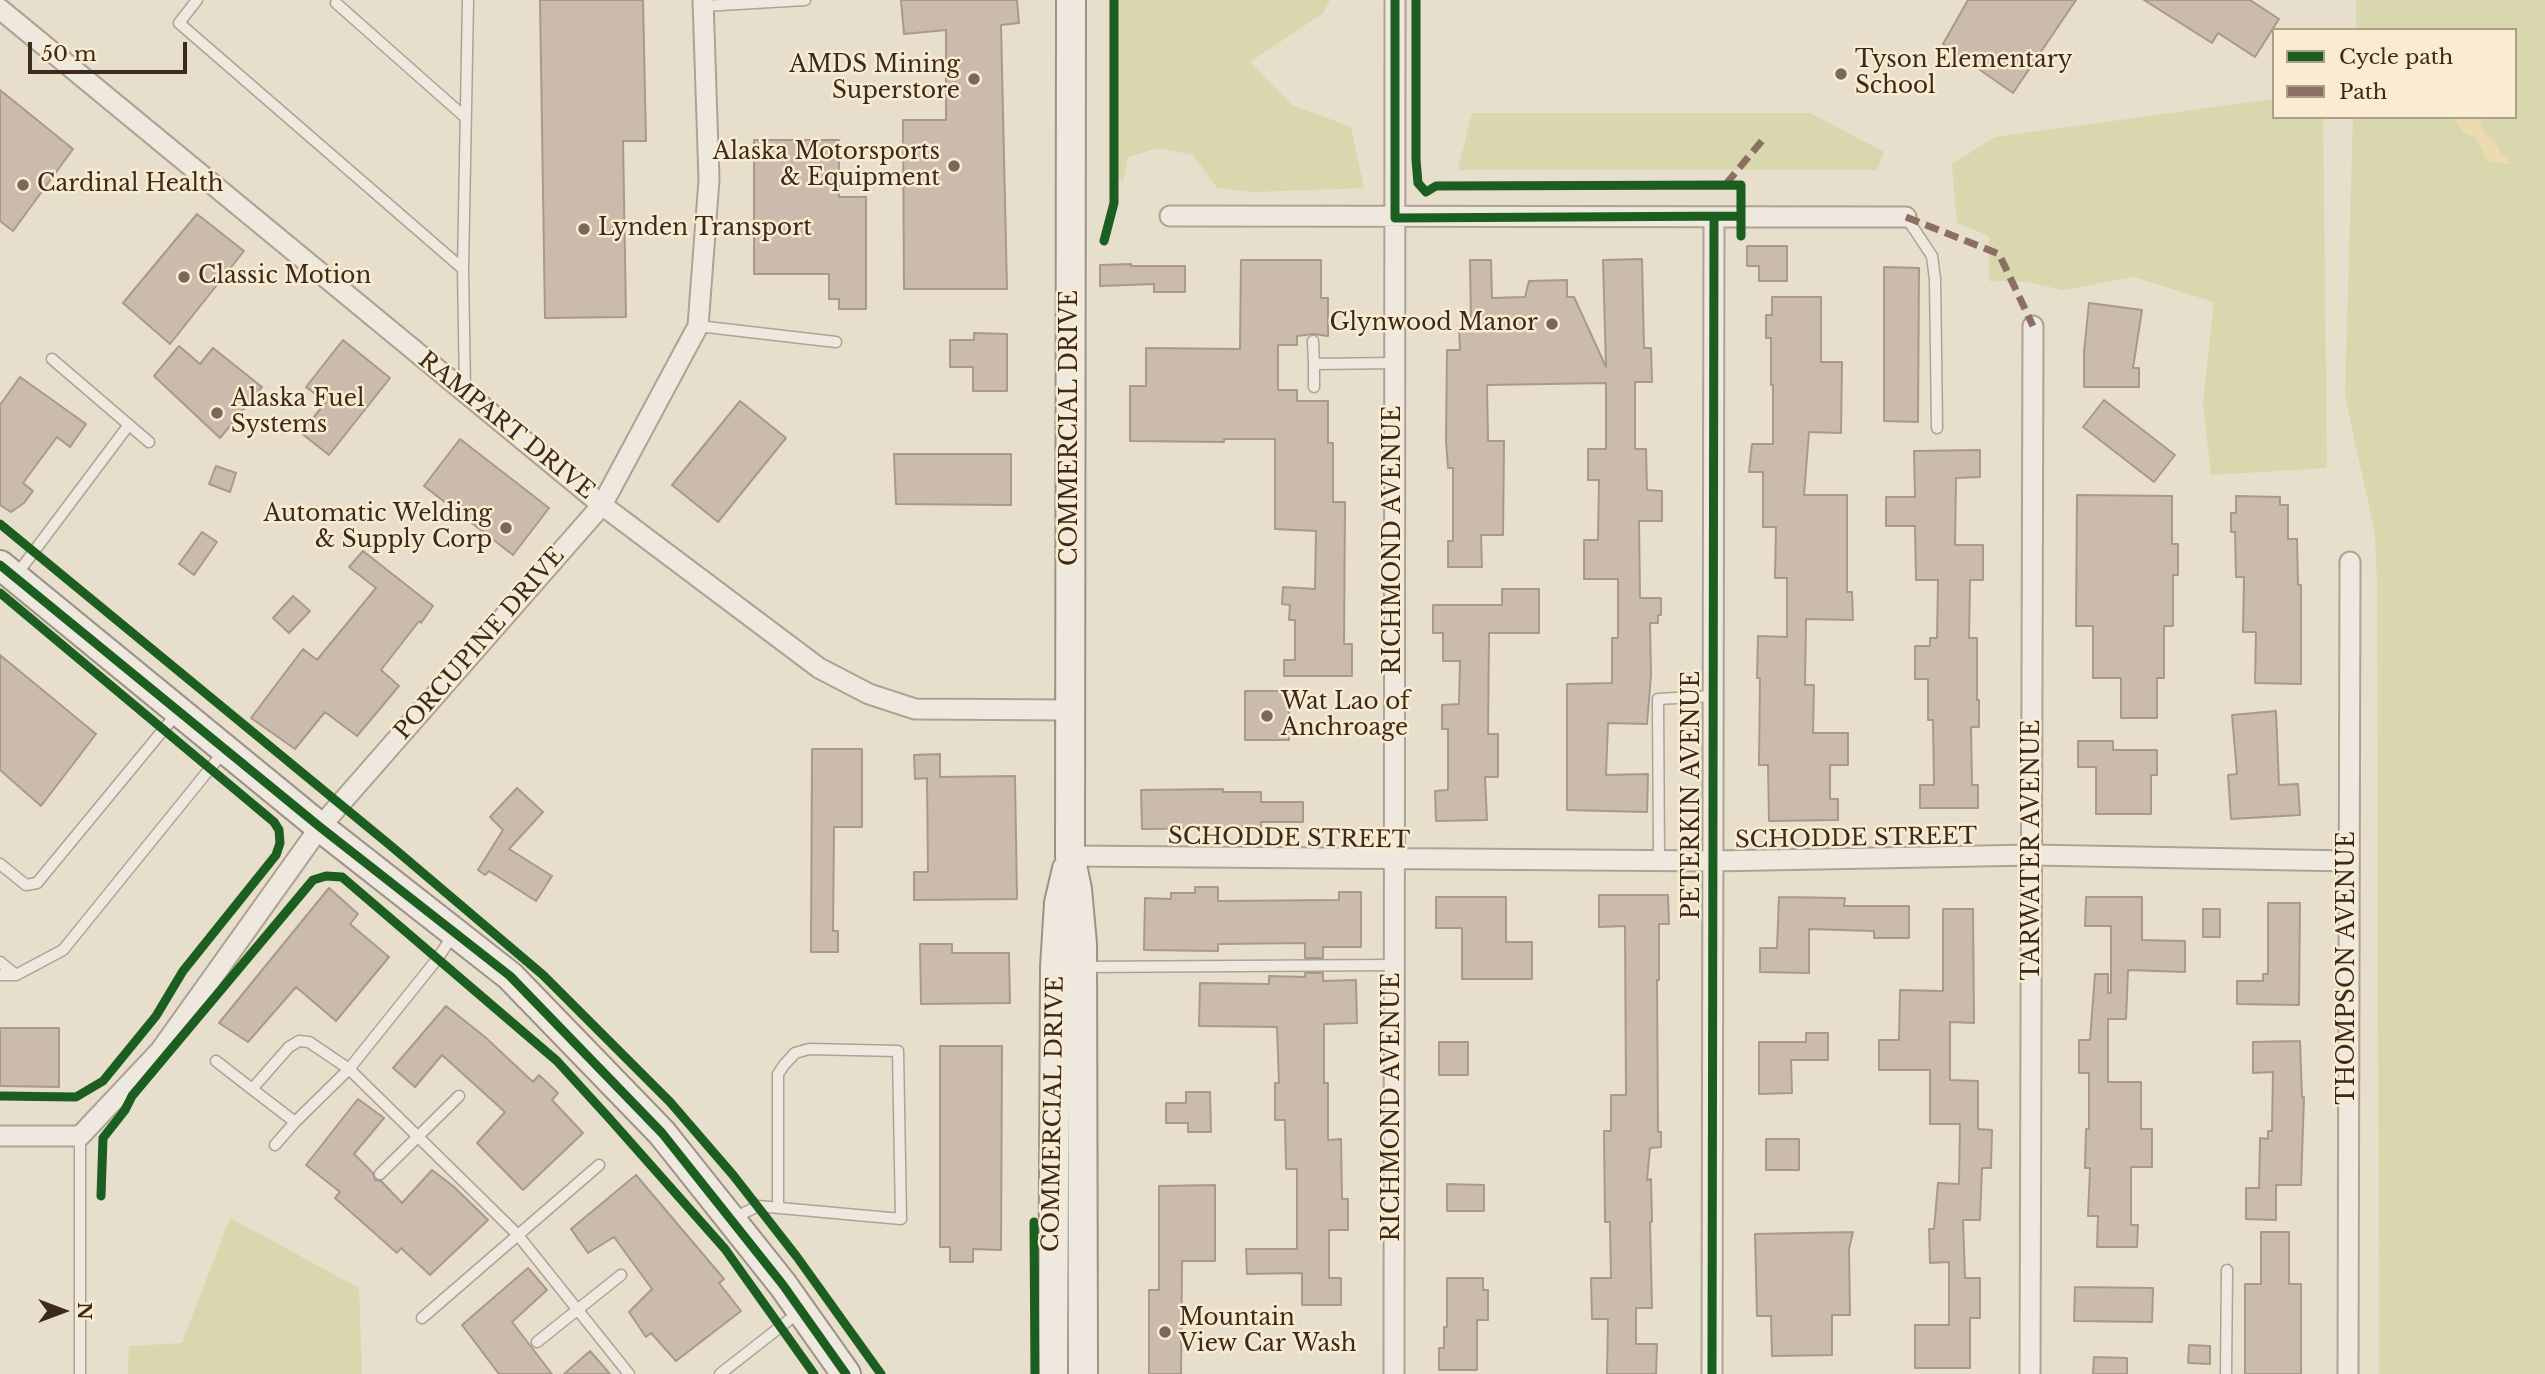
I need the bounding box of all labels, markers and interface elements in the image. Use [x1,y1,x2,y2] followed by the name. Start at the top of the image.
[32,28,191,72] scale bar
[2272,28,2517,119] legend
[41,41,96,67] text: 50 m
[2339,44,2453,70] text: Cycle path
[1855,47,2072,101] place label: Tyson Elementary School
[789,52,960,106] place label: AMDS Mining Superstore
[1833,66,1849,82] marker: Tyson Elementary School
[966,71,982,87] marker: AMDS Mining Superstore
[2339,79,2387,105] text: Path
[713,139,940,193] place label: Alaska Motorsports & Equipment
[946,158,962,174] marker: Alaska Motorsports & Equipment
[37,171,224,199] place label: Cardinal Health
[15,177,31,193] marker: Cardinal Health
[598,215,812,243] place label: Lynden Transport
[576,221,592,237] marker: Lynden Transport
[198,263,371,291] place label: Classic Motion
[176,269,192,285] marker: Classic Motion
[1057,290,1085,566] street label: COMMERCIAL DRIVE
[1329,310,1538,338] place label: Glynwood Manor
[1544,316,1560,332] marker: Glynwood Manor
[413,347,599,505] street label: RAMPART DRIVE
[231,386,364,440] place label: Alaska Fuel Systems
[209,405,225,421] marker: Alaska Fuel Systems
[1380,405,1408,675] street label: RICHMOND AVENUE
[264,501,492,555] place label: Automatic Welding & Supply Corp
[498,520,514,536] marker: Automatic Welding & Supply Corp
[389,542,571,746] street label: PORCUPINE DRIVE
[1679,671,1707,919] street label: PETERKIN AVENUE
[1281,689,1410,743] place label: Wat Lao of Anchroage
[1259,708,1275,724] marker: Wat Lao of Anchroage
[2019,719,2047,981] street label: TARWATER AVENUE
[1168,823,1410,855] street label: SCHODDE STREET
[1735,823,1977,855] street label: SCHODDE STREET
[2334,831,2362,1105] street label: THOMPSON AVENUE
[1379,972,1407,1242] street label: RICHMOND AVENUE
[1038,976,1070,1252] street label: COMMERCIAL DRIVE
[28,1276,98,1346] north arrow
[73,1302,96,1320] text: N
[1179,1305,1357,1359] place label: Mountain View Car Wash
[1157,1324,1173,1340] marker: Mountain View Car Wash

